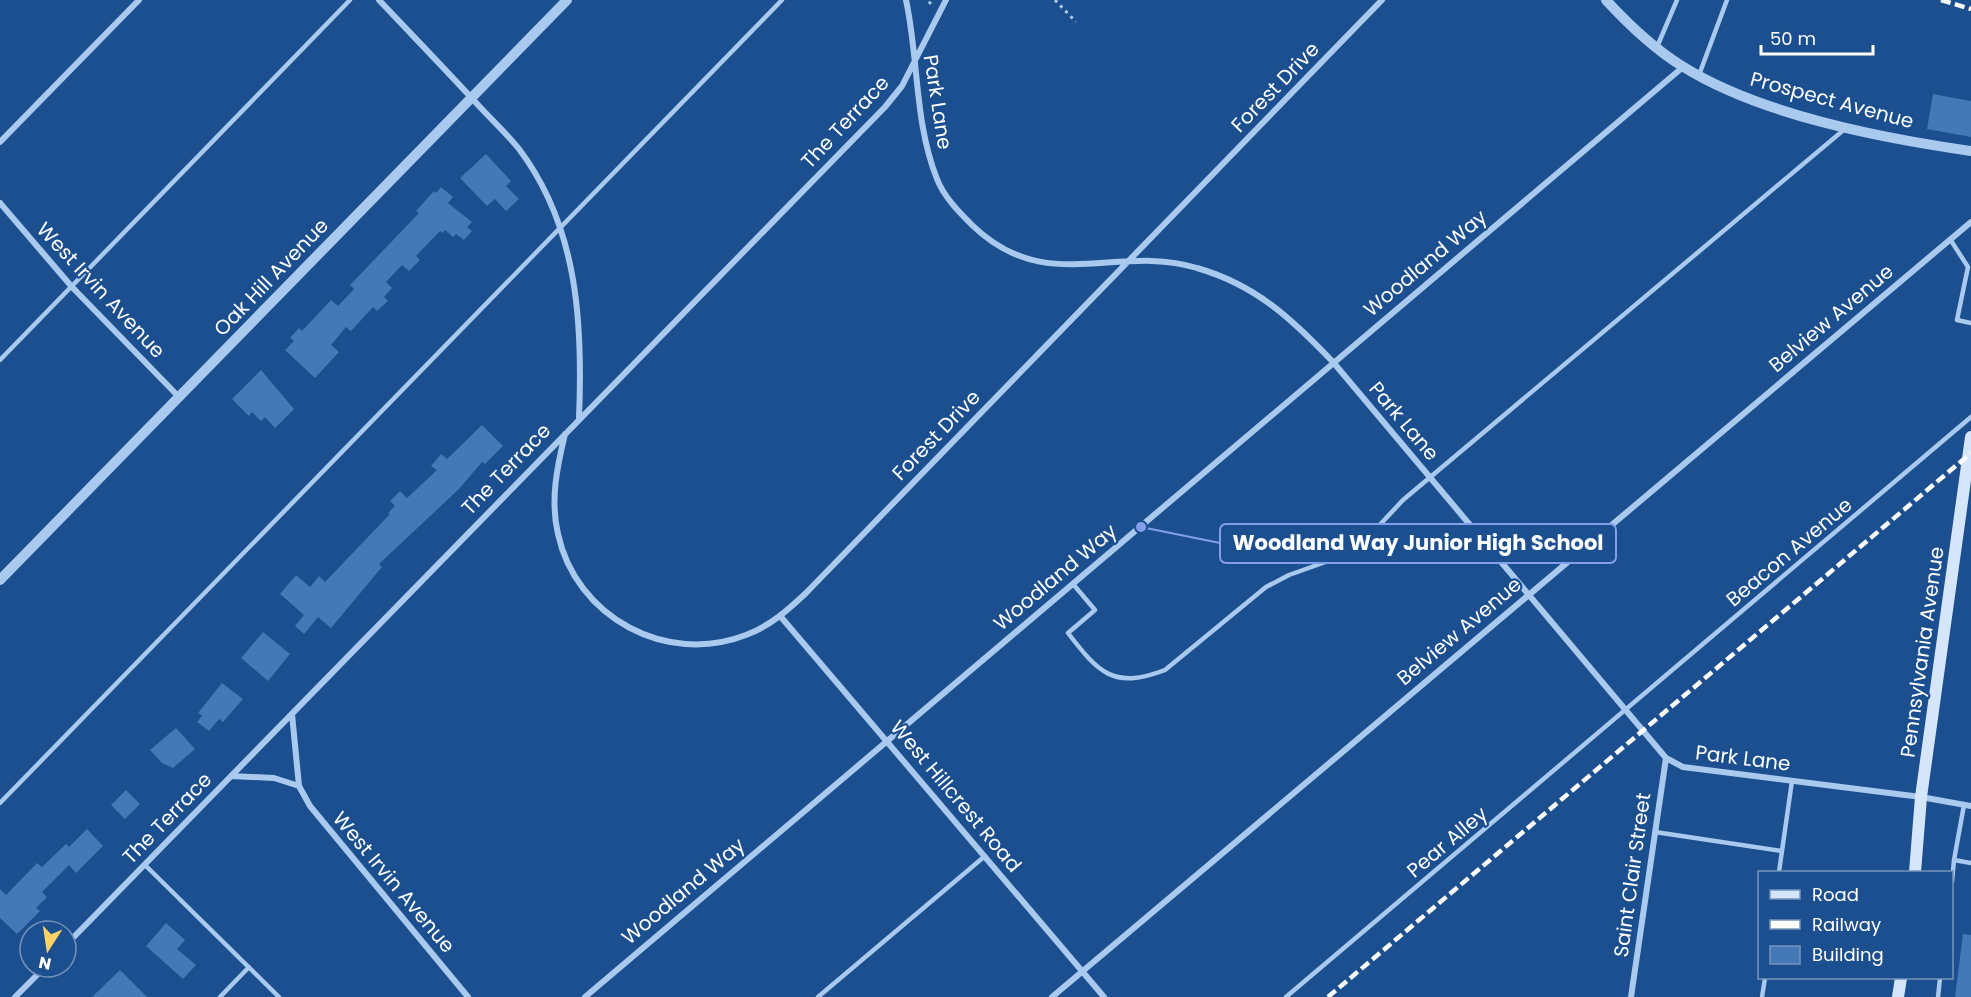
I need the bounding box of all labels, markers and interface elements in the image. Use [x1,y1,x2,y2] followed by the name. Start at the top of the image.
[1761,18,1874,56] scale bar
[1770,26,1816,51] text: 50 m
[1225,36,1325,138] street label: Forest Drive
[917,53,959,151] street label: Park Lane
[1747,65,1917,135] street label: Prospect Avenue
[795,69,895,175] street label: The Terrace
[1357,203,1493,323] street label: Woodland Way
[207,212,335,342] street label: Oak Hill Avenue
[30,216,172,364] street label: West Irvin Avenue
[1763,257,1899,379] street label: Belview Avenue
[1363,375,1445,467] street label: Park Lane
[886,384,986,486] street label: Forest Drive
[455,417,557,521] street label: The Terrace
[1720,491,1858,613] street label: Beacon Avenue
[987,517,1123,637] street label: Woodland Way
[1220,524,1616,563] callout: Woodland Way Junior High School
[1232,528,1604,557] text: Woodland Way Junior High School
[1893,545,1951,759] street label: Pennsylvania Avenue
[1391,570,1527,692] street label: Belview Avenue
[884,714,1028,878] street label: West Hillcrest Road
[1694,738,1792,778] street label: Park Lane
[116,766,218,870] street label: The Terrace
[1607,791,1657,959] street label: Saint Clair Street
[1401,800,1493,884] street label: Pear Alley
[326,805,462,959] street label: West Irvin Avenue
[615,831,751,951] street label: Woodland Way
[1758,871,1953,979] legend
[1812,882,1859,907] text: Road
[1812,912,1881,937] text: Railway
[18,919,78,979] north arrow
[1812,942,1884,967] text: Building
[37,951,53,976] text: N

